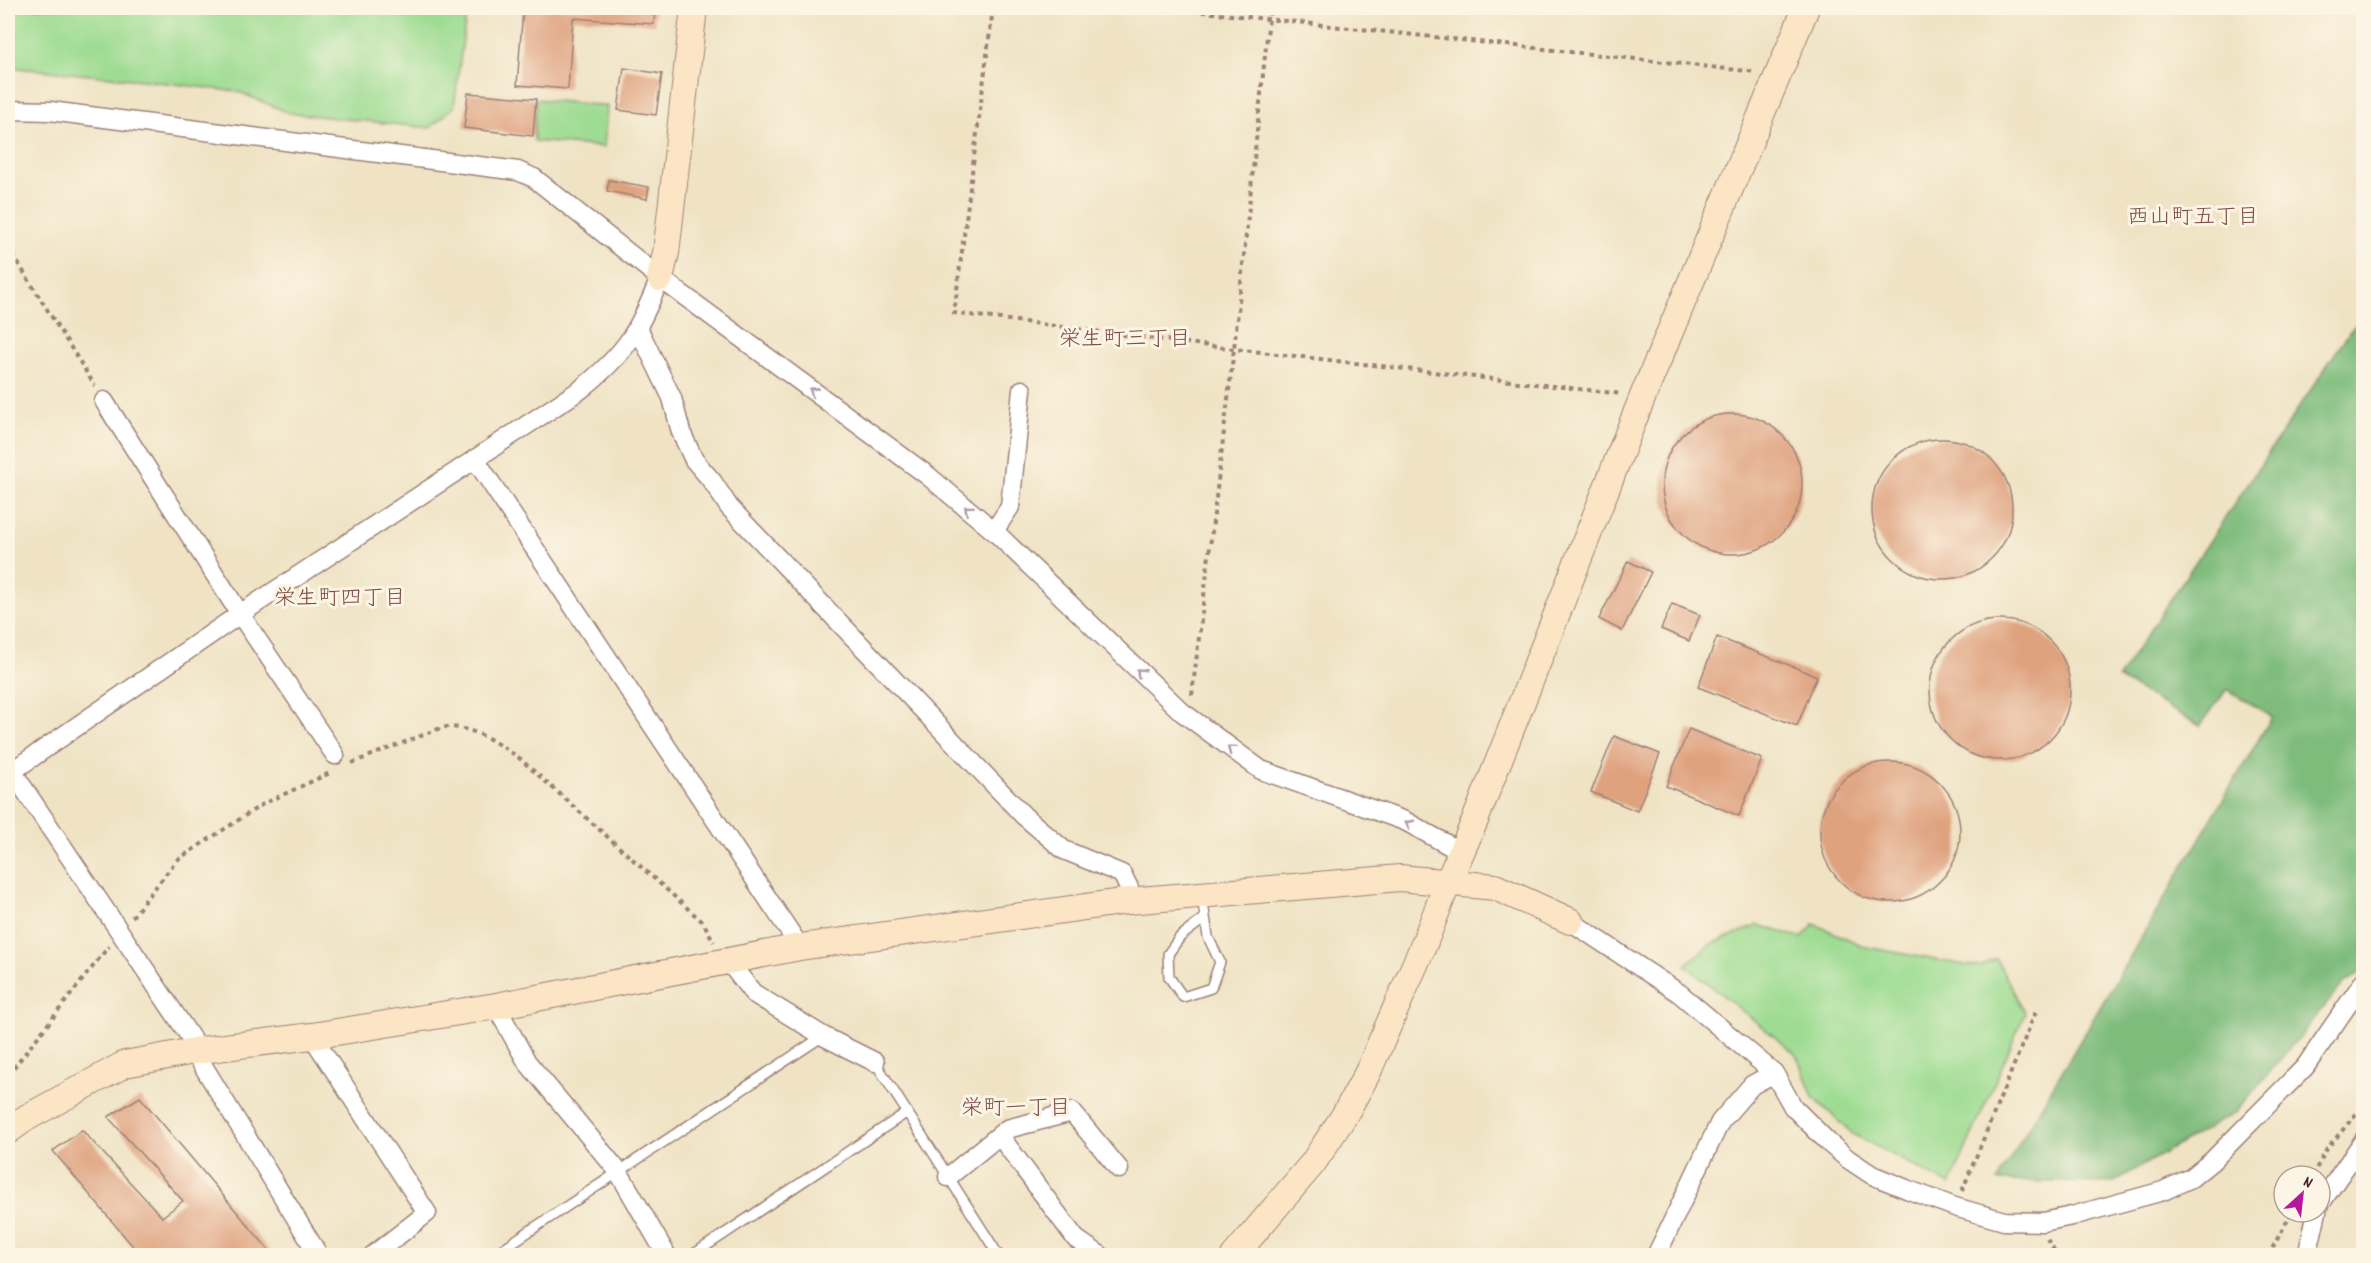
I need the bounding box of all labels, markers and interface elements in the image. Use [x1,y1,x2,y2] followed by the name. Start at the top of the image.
[2127,203,2259,234] district label: 西山町五丁目
[1059,325,1191,356] district label: 栄生町三丁目
[808,387,819,398] one-way arrow
[964,505,975,516] one-way arrow
[274,584,406,615] district label: 栄生町四丁目
[1136,668,1147,679] one-way arrow
[1227,745,1238,756] one-way arrow
[1405,820,1416,831] one-way arrow
[961,1094,1071,1125] district label: 栄町一丁目
[2272,1164,2332,1224] north arrow
[2299,1171,2317,1195] text: N

